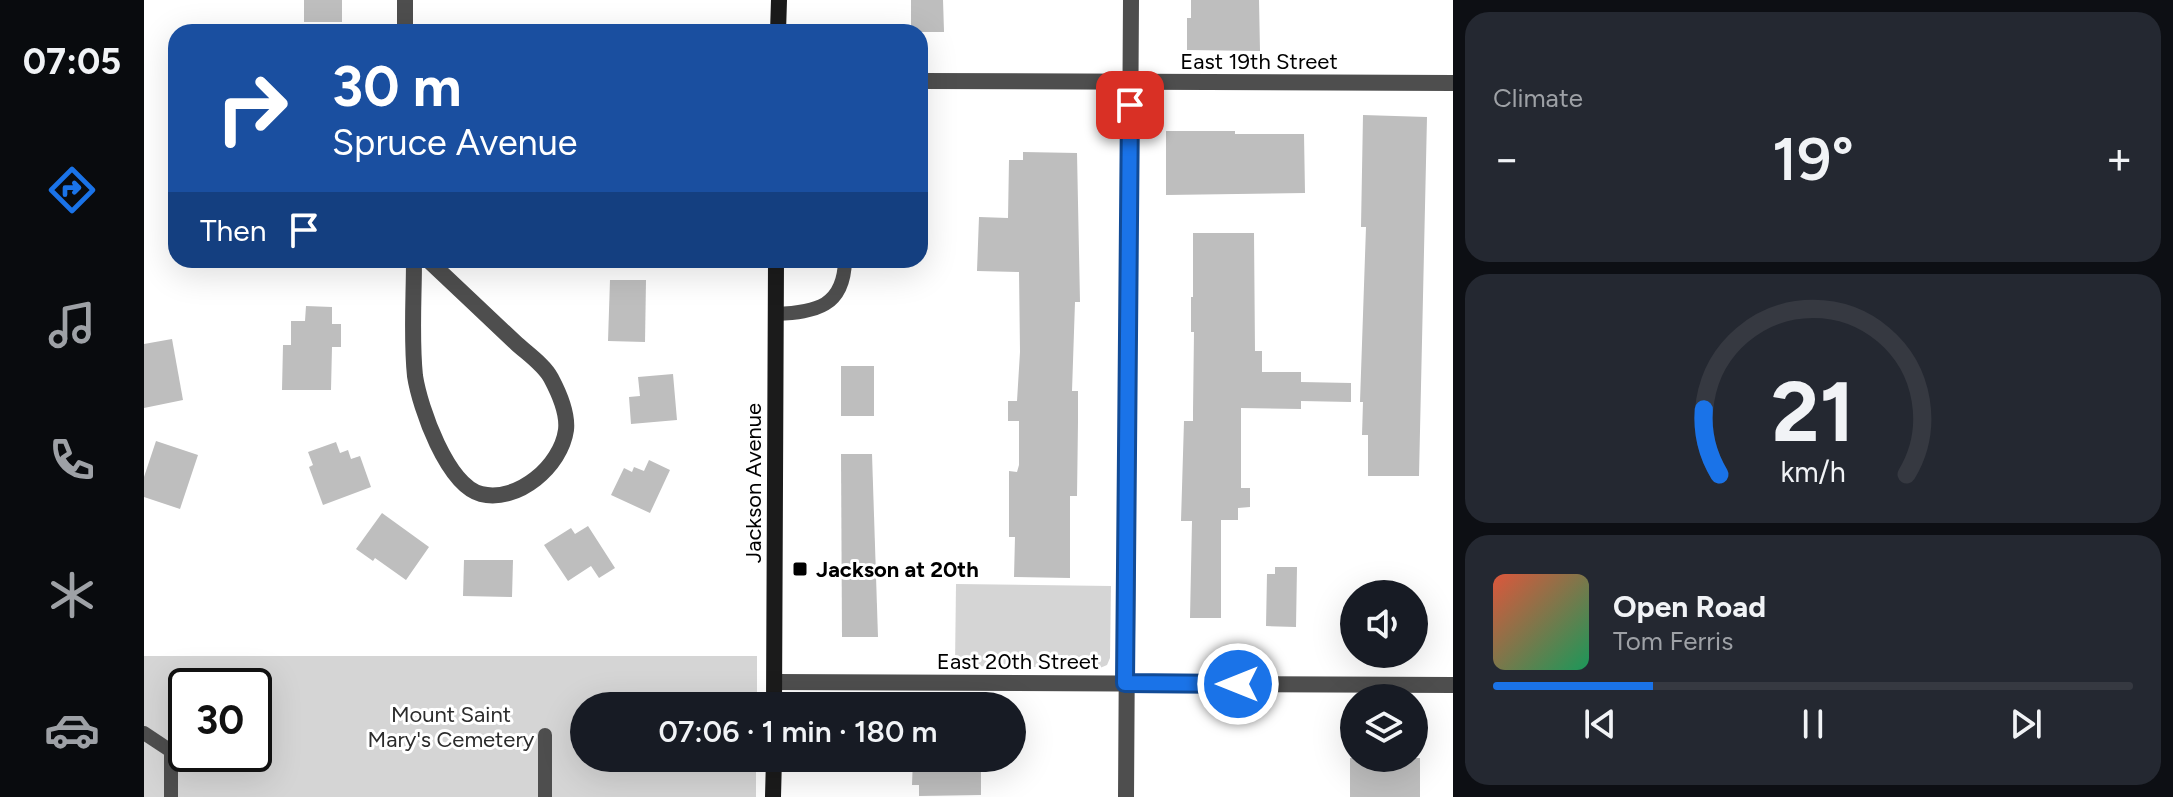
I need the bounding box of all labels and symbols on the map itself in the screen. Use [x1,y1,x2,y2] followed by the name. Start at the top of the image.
[1180,48,1338,75] street label: East 19th Street
[1096,71,1164,139] pin
[740,403,767,563] street label: Jackson Avenue
[816,556,979,583] place label: Jackson at 20th
[791,560,809,578] marker: Jackson at 20th
[1196,642,1280,726] position arrow
[937,648,1099,675] street label: East 20th Street
[168,668,272,772] speed limit sign: 30
[368,701,535,753] park label: Mount Saint Mary's Cemetery

